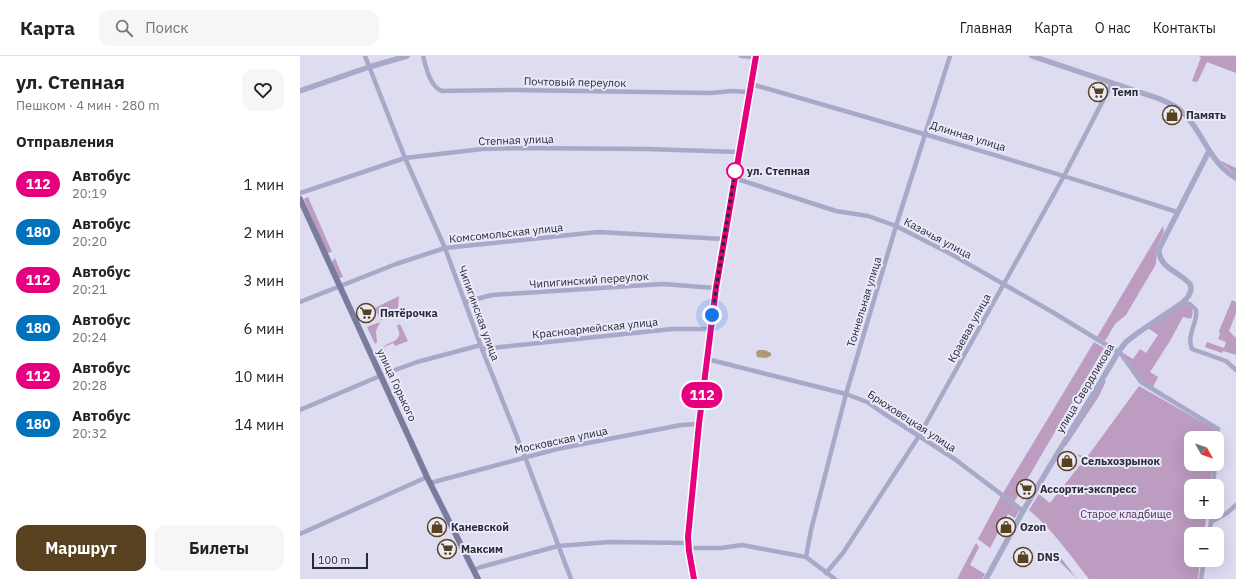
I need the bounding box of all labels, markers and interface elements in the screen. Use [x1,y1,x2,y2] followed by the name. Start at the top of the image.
[99,10,379,46] search box
[20,16,75,40] text: Карта
[113,17,135,39] icon: search
[145,18,189,37] text: Поиск
[960,19,1012,37] text: Главная
[1034,19,1073,37] text: Карта
[1095,19,1131,37] text: О нас
[1153,19,1216,37] text: Контакты
[242,69,284,111] button: heart
[16,70,125,94] text: ул. Степная
[524,74,626,90] street label: Почтовый переулок
[1087,81,1109,103] supermarket icon: Темп
[1112,85,1138,99] place label: Темп
[16,97,160,114] text: Пешком · 4 мин · 280 m
[1161,104,1183,126] shop icon: Память
[1186,108,1226,122] place label: Память
[928,118,1008,154] street label: Длинная улица
[16,132,114,151] text: Отправления
[478,132,554,148] street label: Степная улица
[726,162,744,180] marker: ул. Степная
[747,164,810,178] place label: ул. Степная
[72,166,131,185] text: Автобус
[25,175,51,193] text: 112
[243,175,284,194] text: 1 мин
[72,185,107,202] text: 20:19
[72,214,131,233] text: Автобус
[902,214,974,262] street label: Казачья улица
[448,220,564,246] street label: Комсомольская улица
[25,223,51,241] text: 180
[243,223,284,242] text: 2 мин
[72,233,107,250] text: 20:20
[844,255,884,349] street label: Тоннельная улица
[72,262,131,281] text: Автобус
[455,263,503,363] street label: Чипигинская улица
[529,269,649,291] street label: Чипигинский переулок
[25,271,51,289] text: 112
[243,271,284,290] text: 3 мин
[72,281,107,298] text: 20:21
[944,291,994,365] street label: Краевая улица
[355,302,377,324] supermarket icon: Пятёрочка
[702,305,722,325] your location
[380,306,438,320] place label: Пятёрочка
[72,310,131,329] text: Автобус
[531,314,659,342] street label: Красноармейская улица
[25,319,51,337] text: 180
[243,319,284,338] text: 6 мин
[72,329,107,346] text: 20:24
[1053,341,1117,435] street label: улица Свердликова
[374,346,420,424] street label: улица Горького
[72,358,131,377] text: Автобус
[25,367,51,385] text: 112
[234,367,284,386] text: 10 мин
[72,377,107,394] text: 20:28
[679,382,725,408] line badge: 112
[689,386,715,404] text: 112
[865,387,959,455] street label: Брюховецкая улица
[72,406,131,425] text: Автобус
[25,415,51,433] text: 180
[234,415,284,434] text: 14 мин
[513,423,609,457] street label: Московская улица
[72,425,107,442] text: 20:32
[1184,431,1224,471] north arrow
[1184,431,1224,567] map controls
[1056,450,1078,472] shop icon: Сельхозрынок
[1081,454,1160,468] place label: Сельхозрынок
[1015,478,1037,500] supermarket icon: Ассорти-экспресс
[1184,479,1224,519] button: +
[1040,482,1137,496] place label: Ассорти-экспресс
[1080,507,1172,521] park label: Старое кладбище
[426,516,448,538] shop icon: Каневской
[995,516,1017,538] shop icon: Ozon
[451,520,509,534] place label: Каневской
[1020,520,1046,534] place label: Ozon
[16,525,146,571] button: Маршрут
[154,525,284,571] button: Билеты
[1184,527,1224,567] button: −
[436,538,458,560] supermarket icon: Максим
[461,542,503,556] place label: Максим
[1012,546,1034,568] shop icon: DNS
[1037,550,1060,564] place label: DNS
[312,551,368,570] scale bar
[318,553,350,567] text: 100 m

